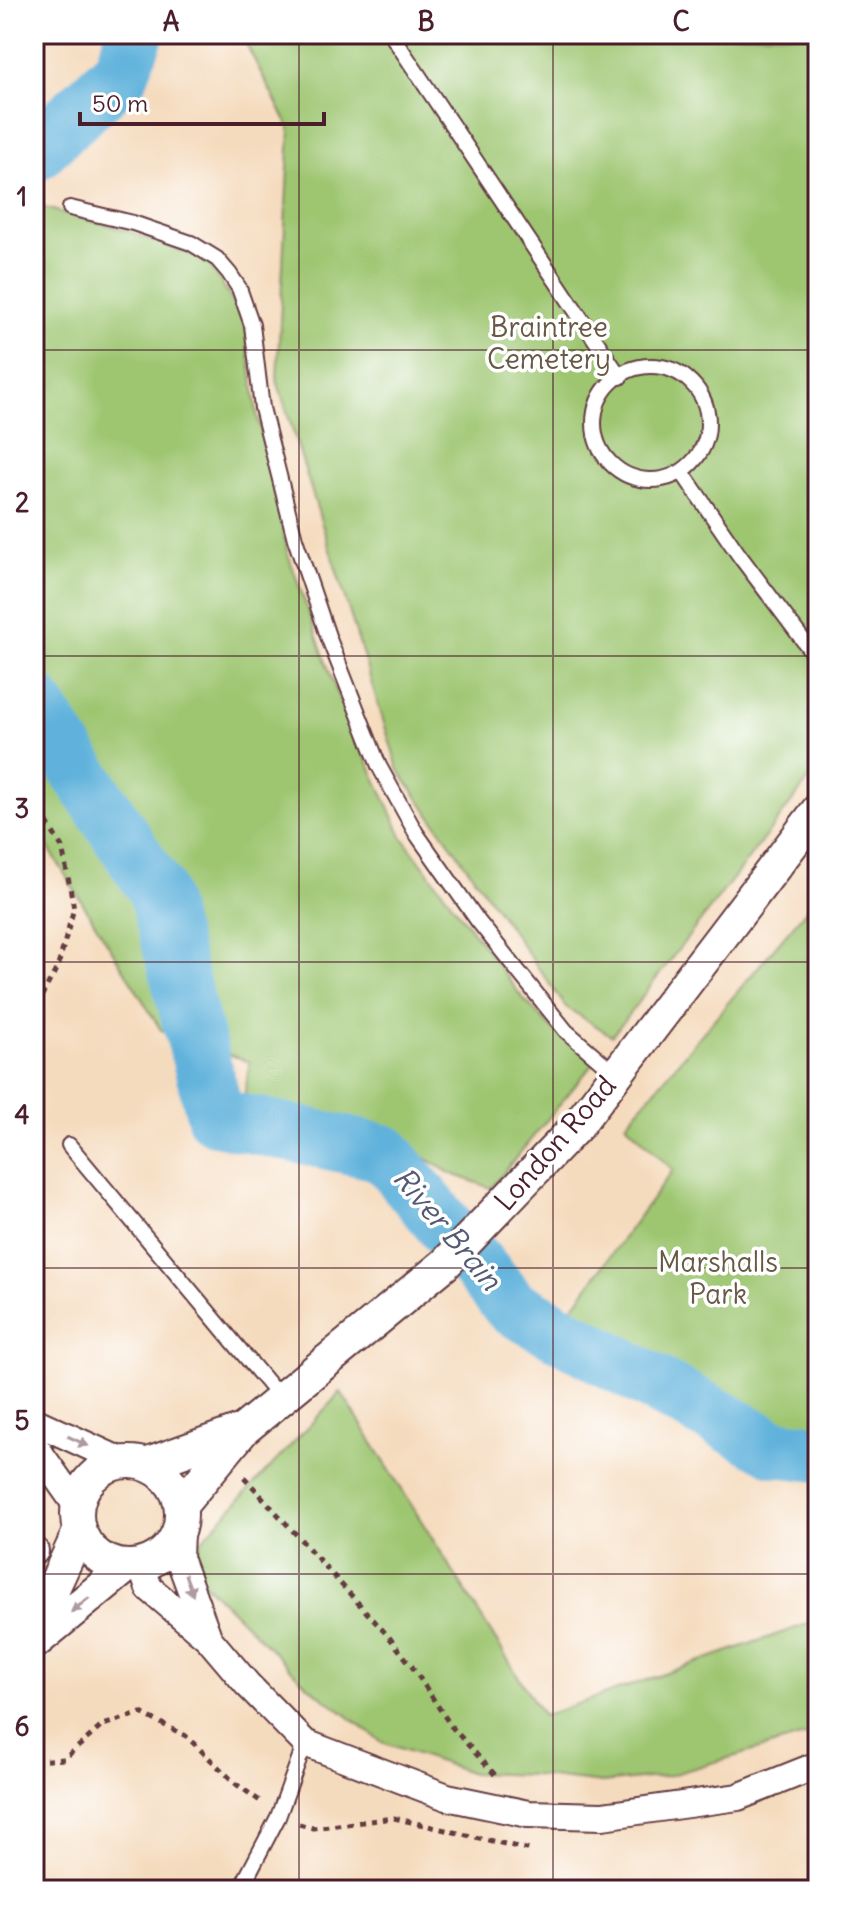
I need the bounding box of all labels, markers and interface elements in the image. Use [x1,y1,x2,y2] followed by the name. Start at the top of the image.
[163,5,180,38] text: A
[417,5,435,38] text: B
[672,5,690,38] text: C
[80,76,324,126] scale bar
[92,88,148,118] text: 50 m
[17,180,27,213] text: 1
[487,309,611,377] park label: Braintree Cemetery
[15,486,29,519] text: 2
[15,792,29,825] text: 3
[486,1068,624,1218] street label: London Road
[14,1098,30,1131] text: 4
[385,1159,511,1298] water label: River Brain
[658,1244,778,1312] park label: Marshalls Park
[15,1404,30,1437] text: 5
[66,1434,89,1448] one-way arrow
[183,1573,195,1597] one-way arrow
[70,1596,90,1613] one-way arrow
[14,1710,30,1743] text: 6

